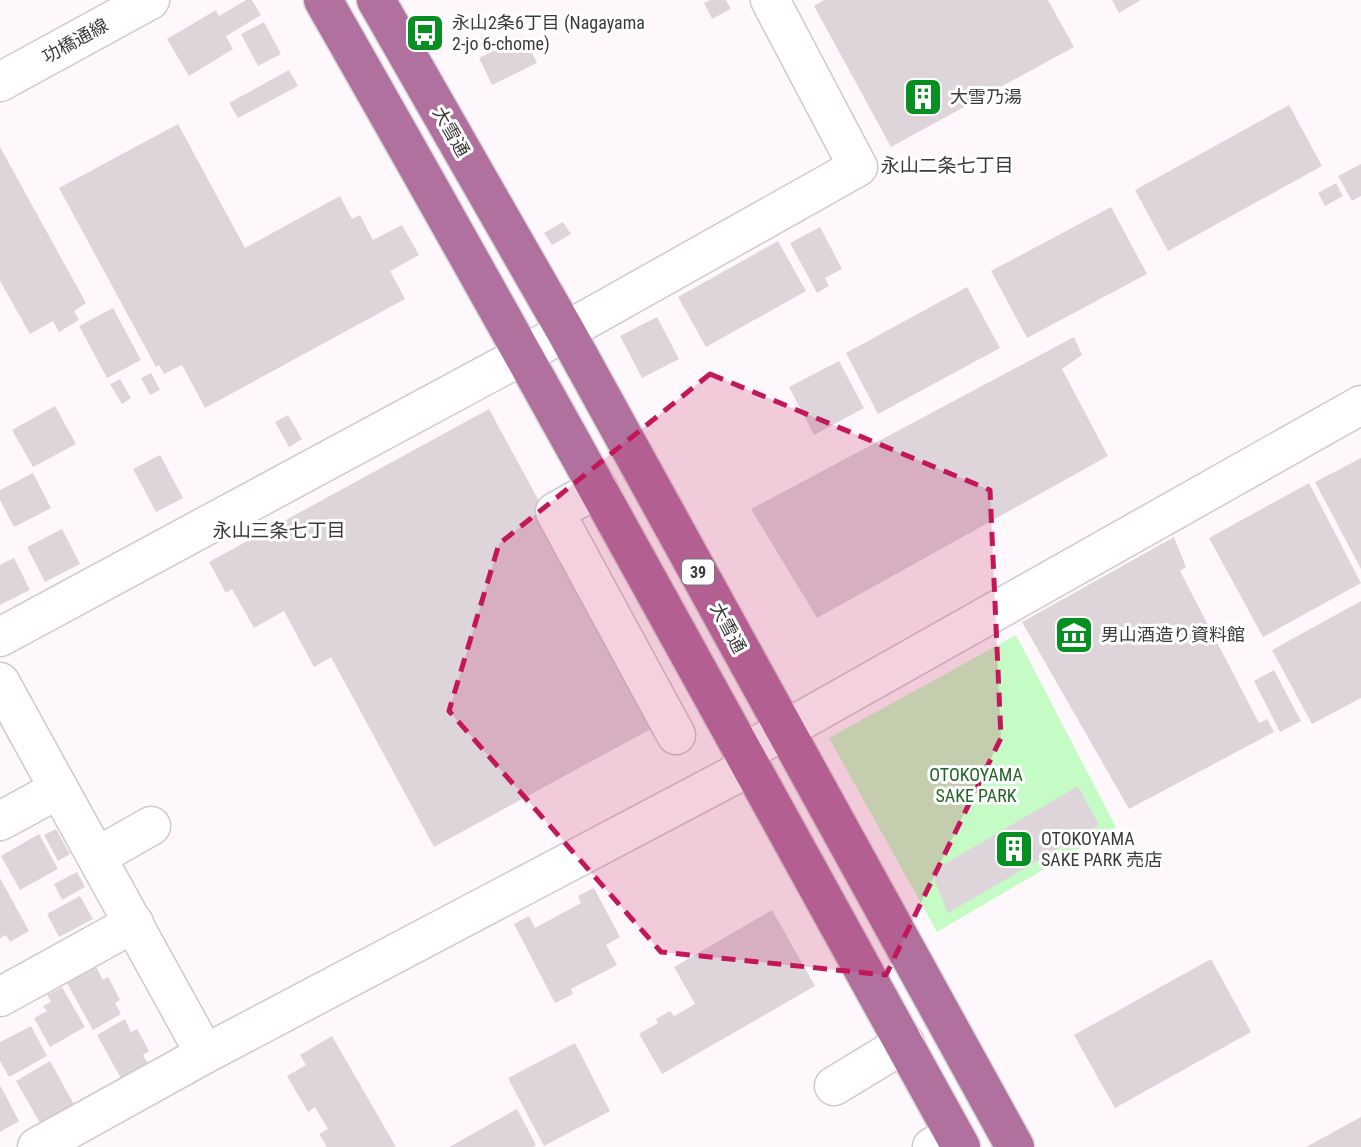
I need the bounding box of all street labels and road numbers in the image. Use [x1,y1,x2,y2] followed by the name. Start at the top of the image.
[38,14,111,67] street label: 功橋通線
[429,103,474,160] street label: 大雪通
[682,559,714,584] road number: 39
[706,599,750,657] street label: 大雪通

